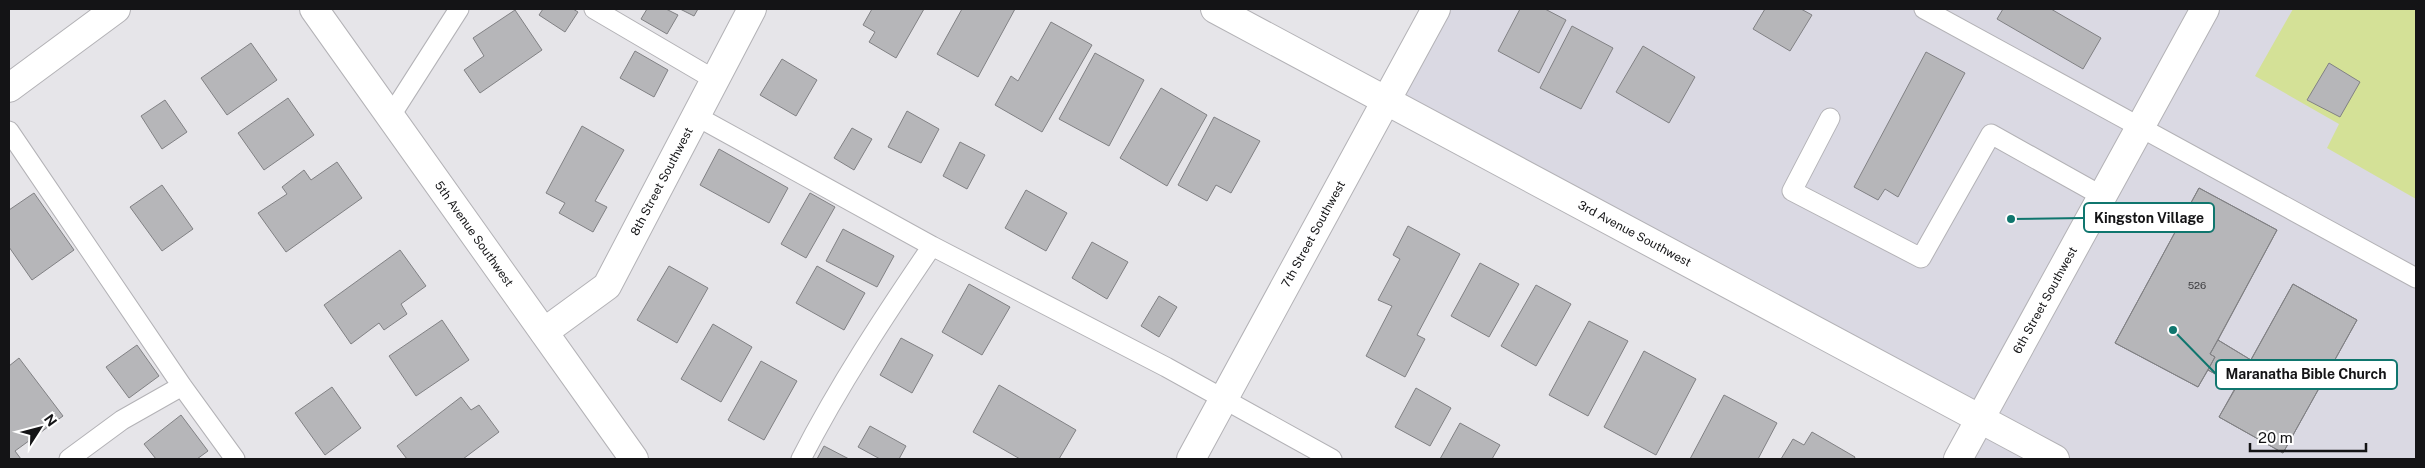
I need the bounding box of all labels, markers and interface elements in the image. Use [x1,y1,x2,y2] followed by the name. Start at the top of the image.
[628,125,696,238] street label: 8th Street Southwest
[432,178,516,290] street label: 5th Avenue Southwest
[1279,178,1348,290] street label: 7th Street Southwest
[1576,198,1694,270] street label: 3rd Avenue Southwest
[2084,203,2214,232] callout: Kingston Village
[2094,210,2204,226] text: Kingston Village
[2010,244,2080,356] street label: 6th Street Southwest
[2188,279,2206,291] house number: 526
[2216,360,2397,389] callout: Maranatha Bible Church
[2225,366,2387,382] text: Maranatha Bible Church
[15,403,65,453] north arrow
[41,411,60,429] text: N
[2250,420,2366,452] scale bar
[2258,429,2293,446] text: 20 m

